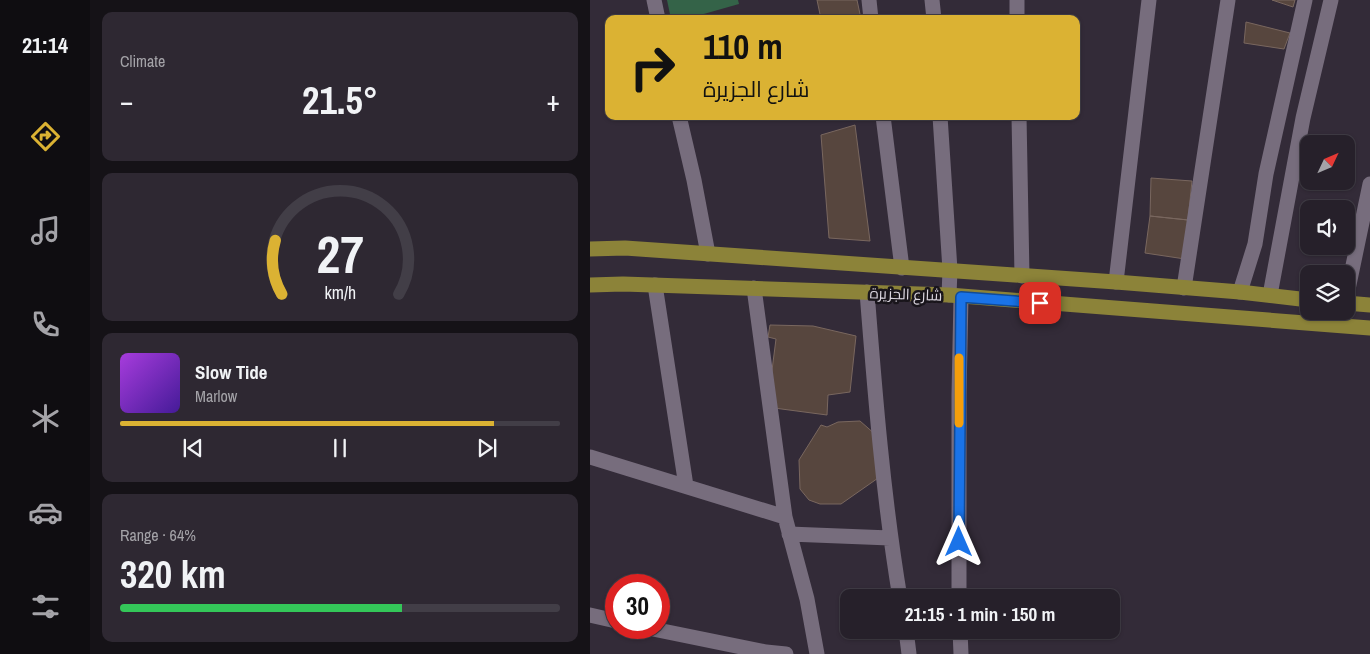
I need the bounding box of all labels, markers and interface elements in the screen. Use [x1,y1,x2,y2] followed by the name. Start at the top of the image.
[703,23,783,70] text: 110 m
[22,30,68,60] text: 21:14
[620,35,685,100] icon: right
[120,50,165,72] text: Climate
[703,74,810,104] text: شارع الجزيرة
[302,75,378,126] text: 21.5°
[120,82,133,120] text: −
[547,82,560,120] text: +
[28,119,63,154] icon: directions
[1300,135,1355,190] north arrow
[1300,135,1355,320] map controls
[1300,200,1355,255] button: sound
[28,213,63,248] icon: music
[316,219,364,289] text: 27
[1300,265,1355,320] button: layers
[324,281,356,305] text: km/h
[869,282,943,307] street label: شارع الجزيرة
[1019,282,1061,324] pin
[1026,289,1054,317] icon: arrive
[28,307,63,342] icon: phone
[195,359,267,385] text: Slow Tide
[195,385,237,407] text: Marlow
[28,401,63,436] icon: climate
[179,434,207,462] icon: previous
[326,434,354,462] icon: pause
[473,434,501,462] icon: next
[28,495,63,530] icon: car
[932,515,984,567] position arrow
[120,524,196,546] text: Range · 64%
[120,549,226,600] text: 320 km
[605,574,670,639] speed limit sign: 30
[28,589,63,624] icon: filters
[905,601,1055,627] text: 21:15 · 1 min · 150 m

